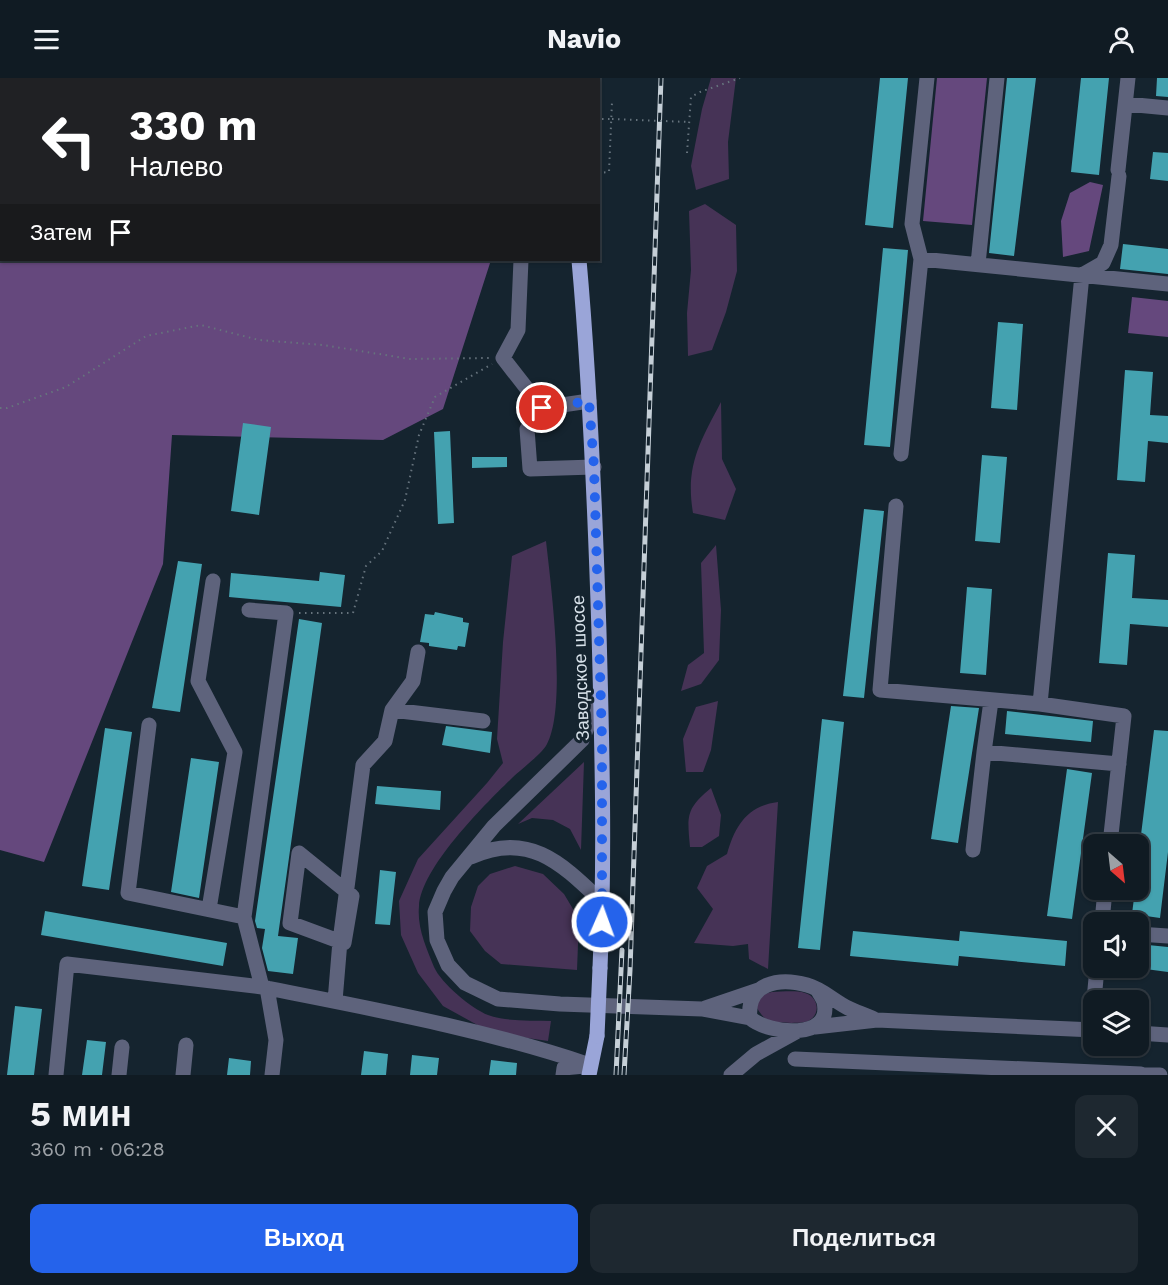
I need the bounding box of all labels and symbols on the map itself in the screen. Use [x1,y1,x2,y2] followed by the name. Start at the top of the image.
[516,382,567,433] pin
[567,595,593,741] street label: Заводское шоссе
[1083,834,1149,900] north arrow
[570,890,634,954] position arrow

